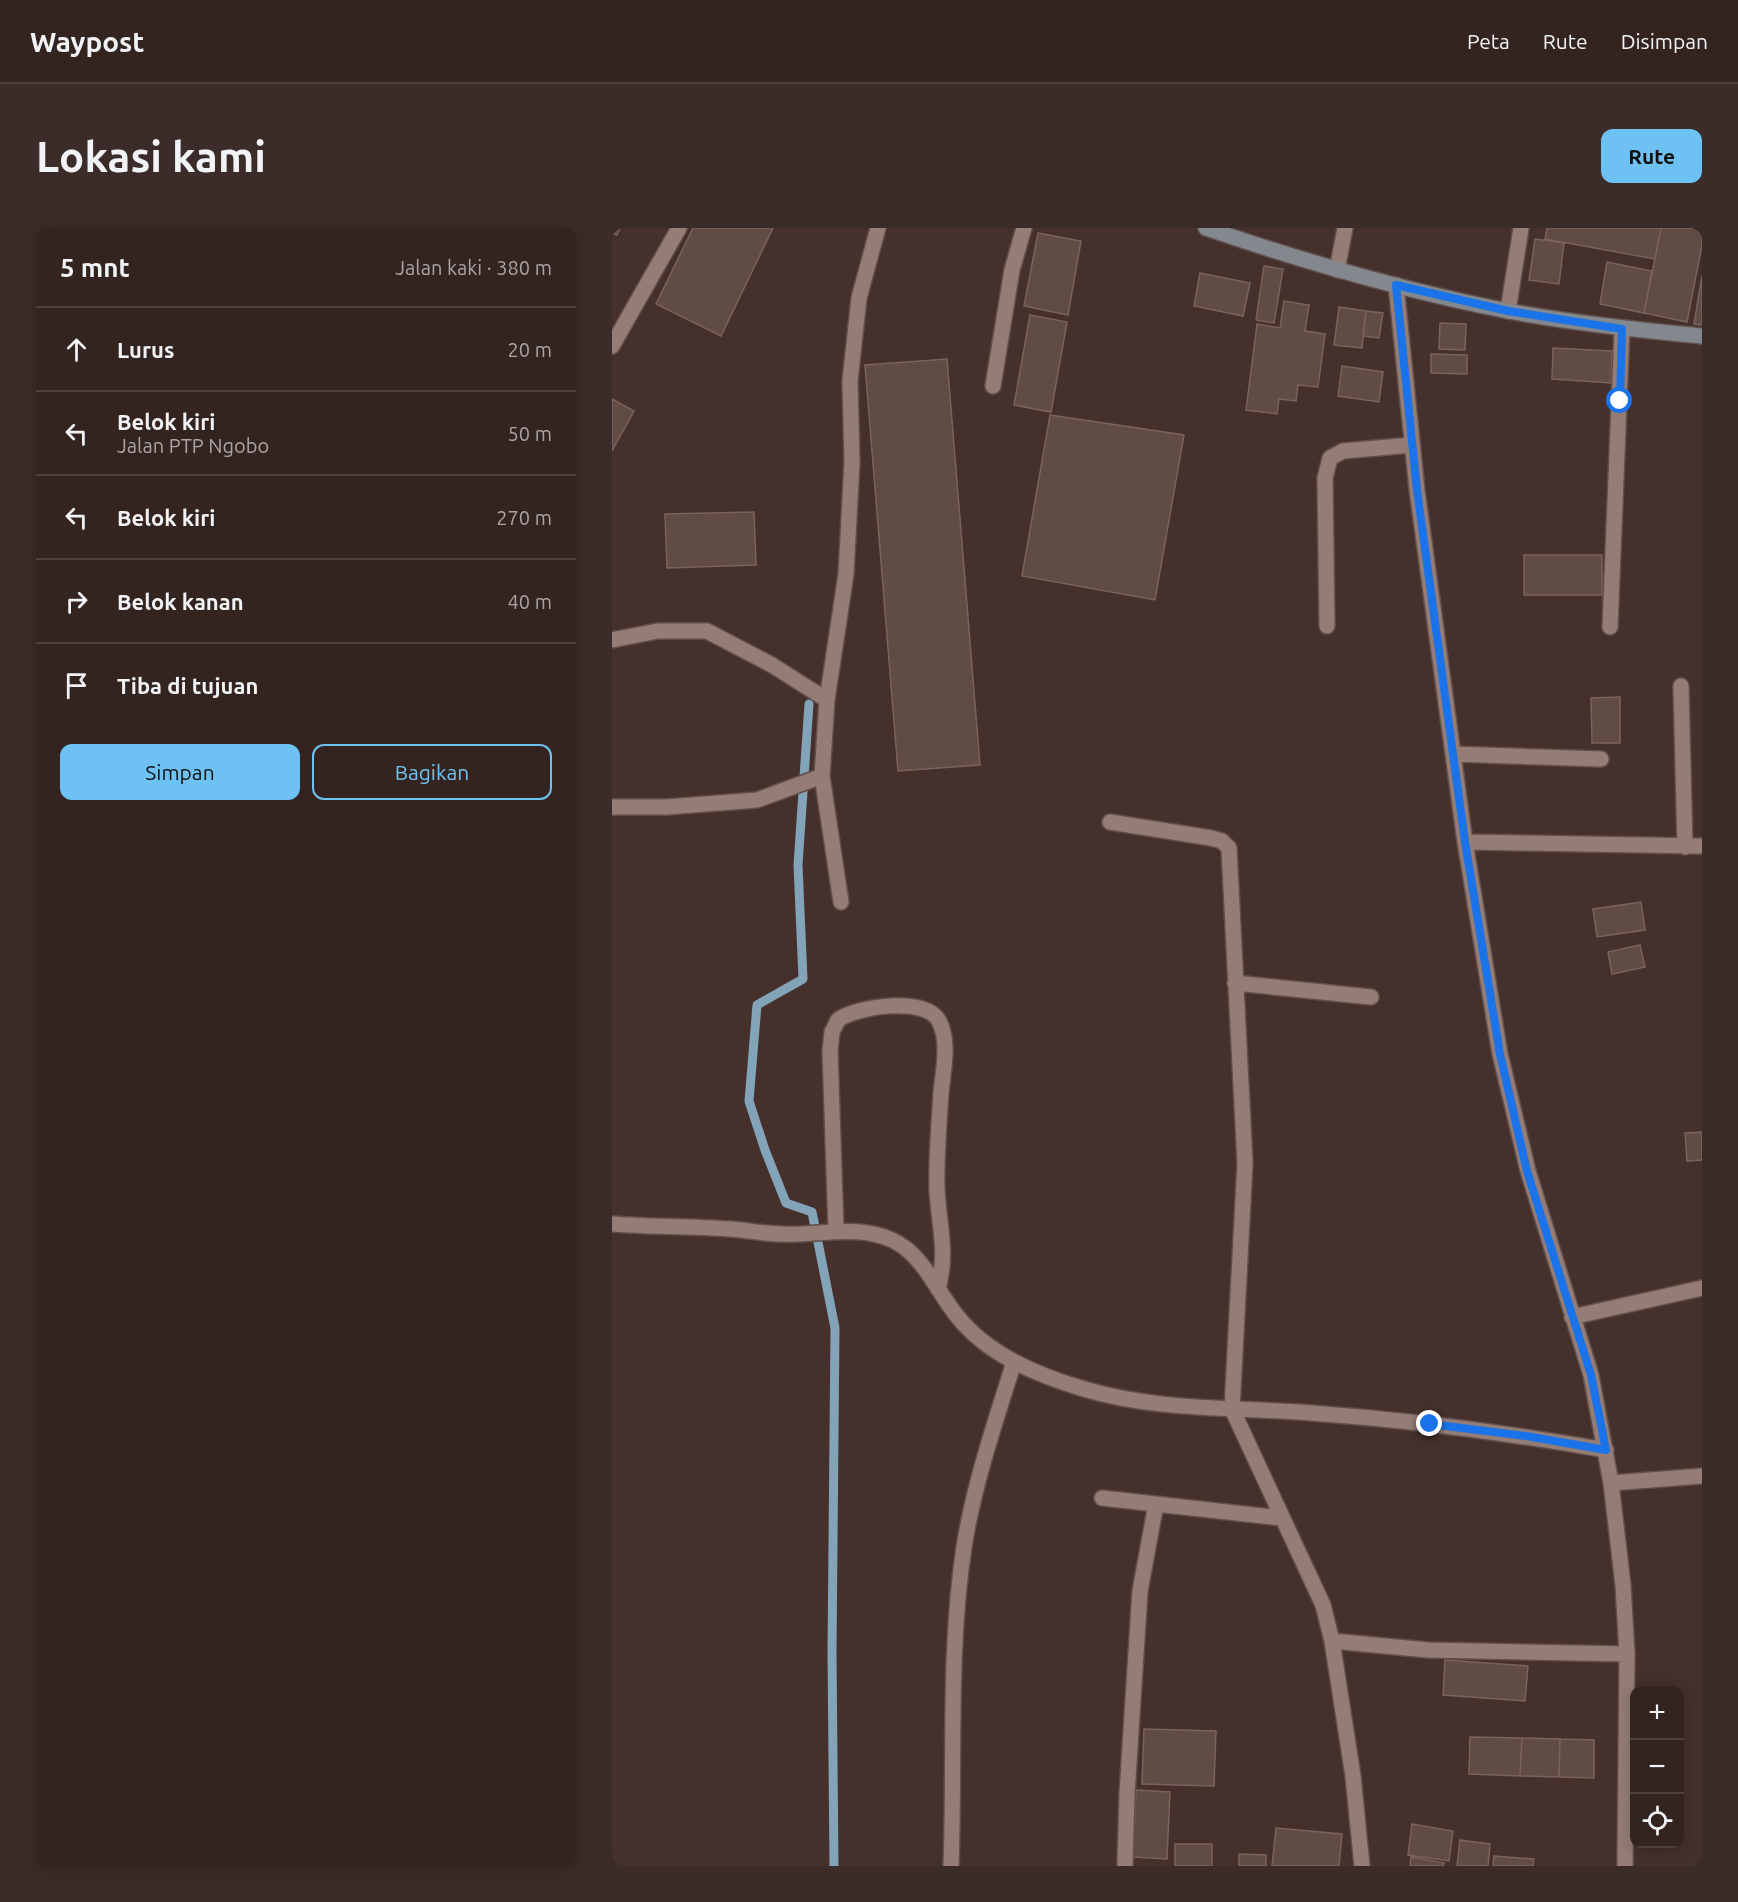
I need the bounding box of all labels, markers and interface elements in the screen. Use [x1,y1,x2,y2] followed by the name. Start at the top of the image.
[30,26,144,57] text: Waypost
[1467,29,1510,53] text: Peta
[1543,29,1588,53] text: Rute
[1621,29,1708,53] text: Disimpan
[1601,129,1702,183] button: Rute
[36,133,266,180] text: Lokasi kami
[60,253,130,282] text: 5 mnt
[395,256,552,279] text: Jalan kaki · 380 m
[60,333,93,366] icon: ahead
[117,337,174,362] text: Lurus
[508,338,552,361] text: 20 m
[1606,387,1632,413] route start
[117,409,215,434] text: Belok kiri
[60,417,93,450] icon: left
[508,422,552,445] text: 50 m
[117,434,269,457] text: Jalan PTP Ngobo
[60,501,93,534] icon: left
[117,505,215,530] text: Belok kiri
[496,506,552,529] text: 270 m
[60,585,93,618] icon: right
[117,589,244,614] text: Belok kanan
[508,590,552,613] text: 40 m
[60,669,93,702] icon: arrive
[117,673,258,698] text: Tiba di tujuan
[60,744,300,800] button: Simpan
[312,744,552,800] button: Bagikan
[1416,1410,1442,1436] route end
[1630,1686,1684,1848] map controls
[1630,1686,1684,1740] button: +
[1630,1740,1684,1794] button: −
[1630,1794,1684,1848] button: locate

